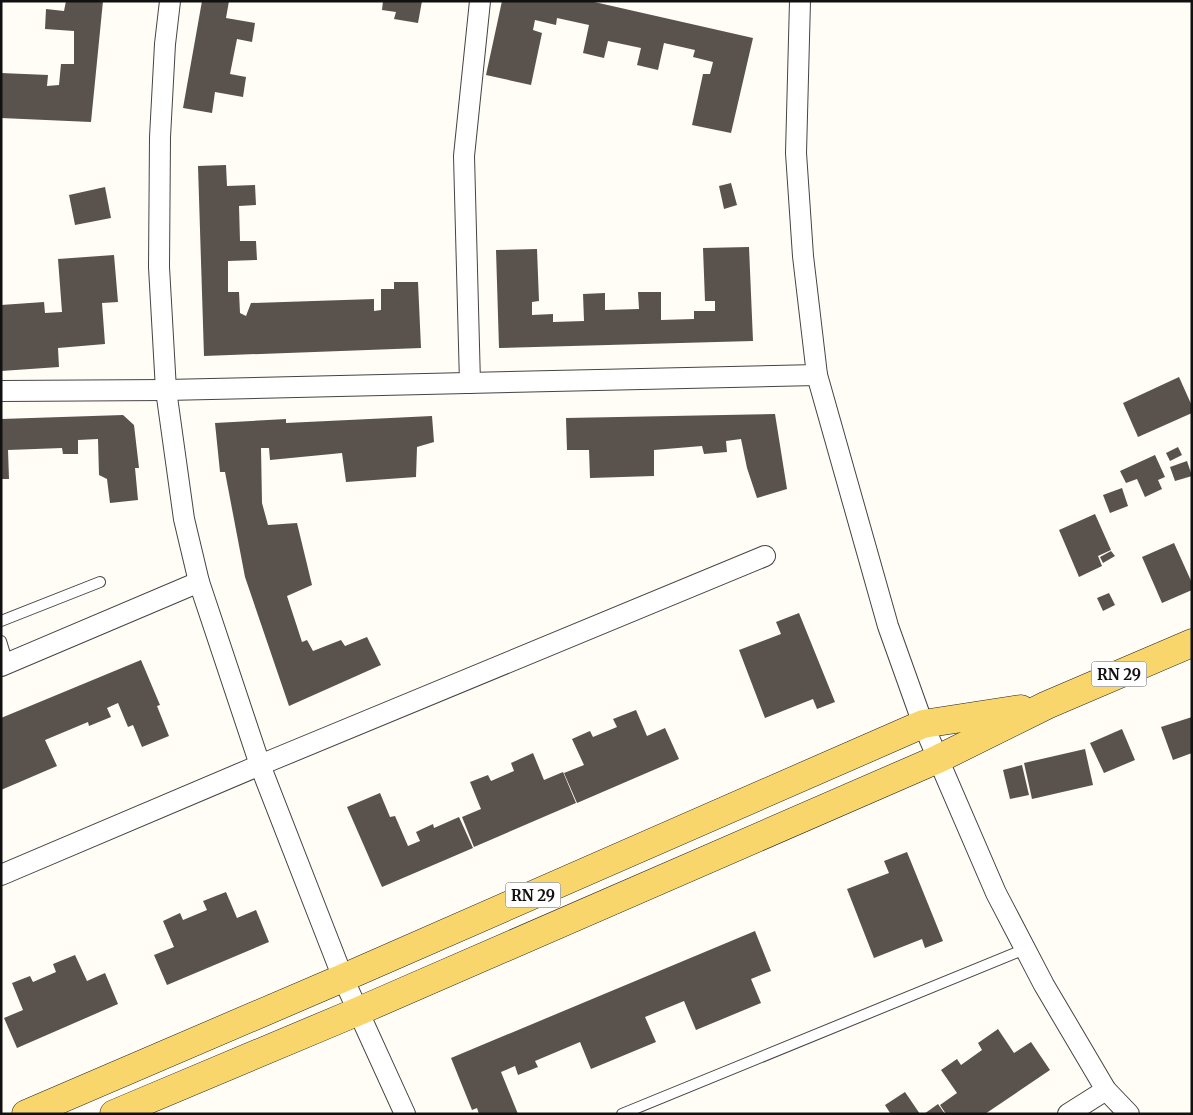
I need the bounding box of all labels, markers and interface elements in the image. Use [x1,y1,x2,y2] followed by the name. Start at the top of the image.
[1092,662,1146,686] road number: RN 29
[506,882,560,908] road number: RN 29

